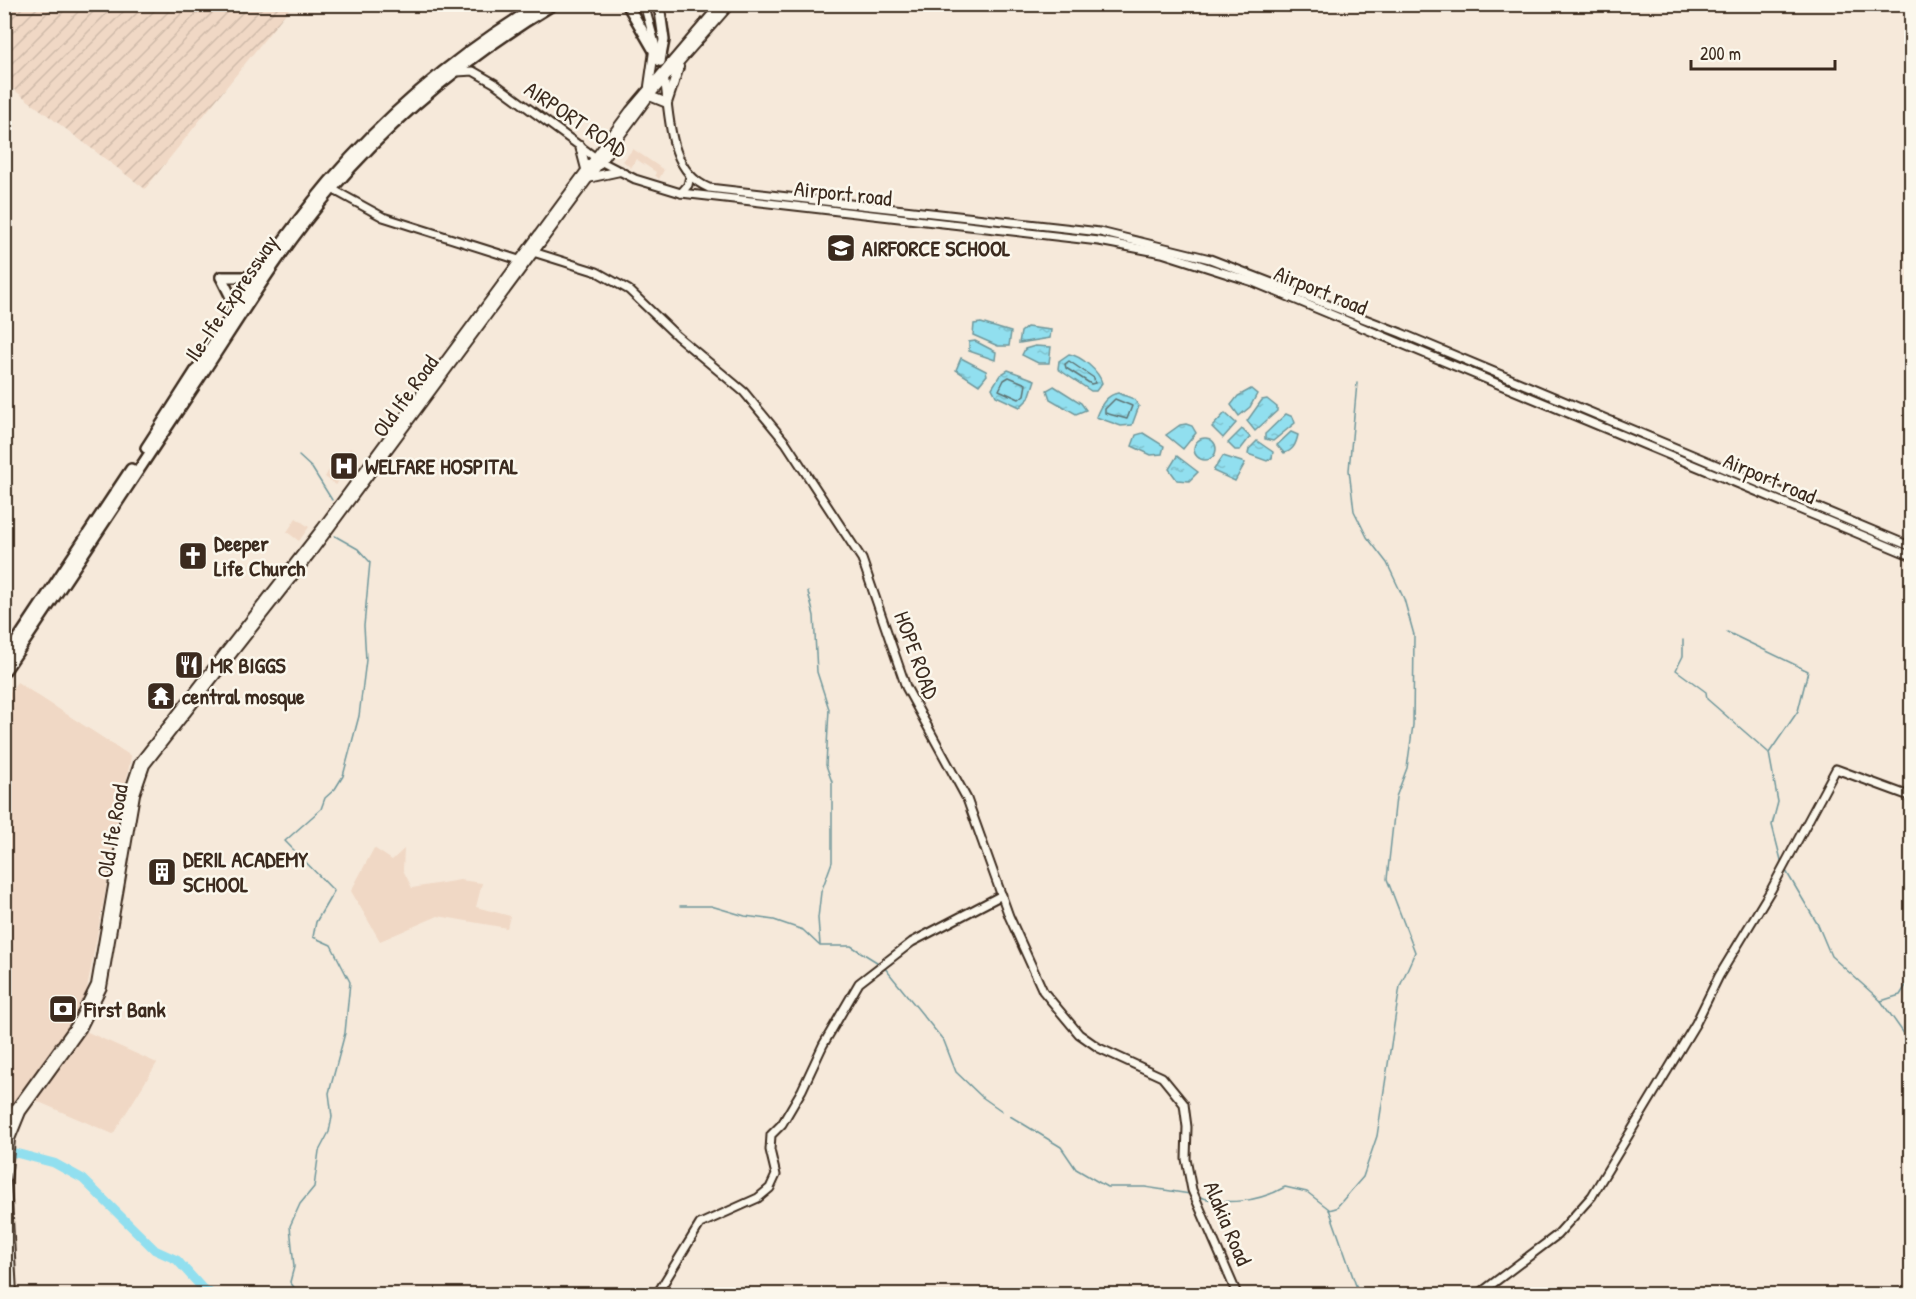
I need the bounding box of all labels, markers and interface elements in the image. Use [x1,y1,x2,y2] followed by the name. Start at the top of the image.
[1691,33,1835,71] scale bar
[1700,41,1741,66] text: 200 m
[519,74,634,165] street label: AIRPORT ROAD
[793,173,894,213] street label: Airport road
[178,229,284,367] street label: Ile-Ife Expressway
[825,232,857,264] school or university icon: AIRFORCE SCHOOL
[862,233,1010,263] place label: AIRFORCE SCHOOL
[1270,258,1372,322] street label: Airport road
[365,349,445,443] street label: Old Ife Road
[1719,445,1821,511] street label: Airport road
[328,450,360,482] hospital icon: WELFARE HOSPITAL
[365,451,518,481] place label: WELFARE HOSPITAL
[214,528,306,583] place label: Deeper Life Church
[177,540,209,572] church icon: Deeper Life Church
[887,607,947,704] street label: HOPE ROAD
[173,649,205,681] restaurant icon: MR BIGGS
[210,650,287,680] place label: MR BIGGS
[145,680,177,712] temple icon: central mosque
[182,681,305,712] place label: central mosque
[89,781,135,880] street label: Old Ife Road
[183,844,308,899] place label: DERIL ACADEMY SCHOOL
[146,856,178,888] building icon: DERIL ACADEMY SCHOOL
[47,993,79,1025] bank icon: First Bank
[83,994,166,1024] place label: First Bank
[1197,1176,1259,1270] street label: Alakia Road

